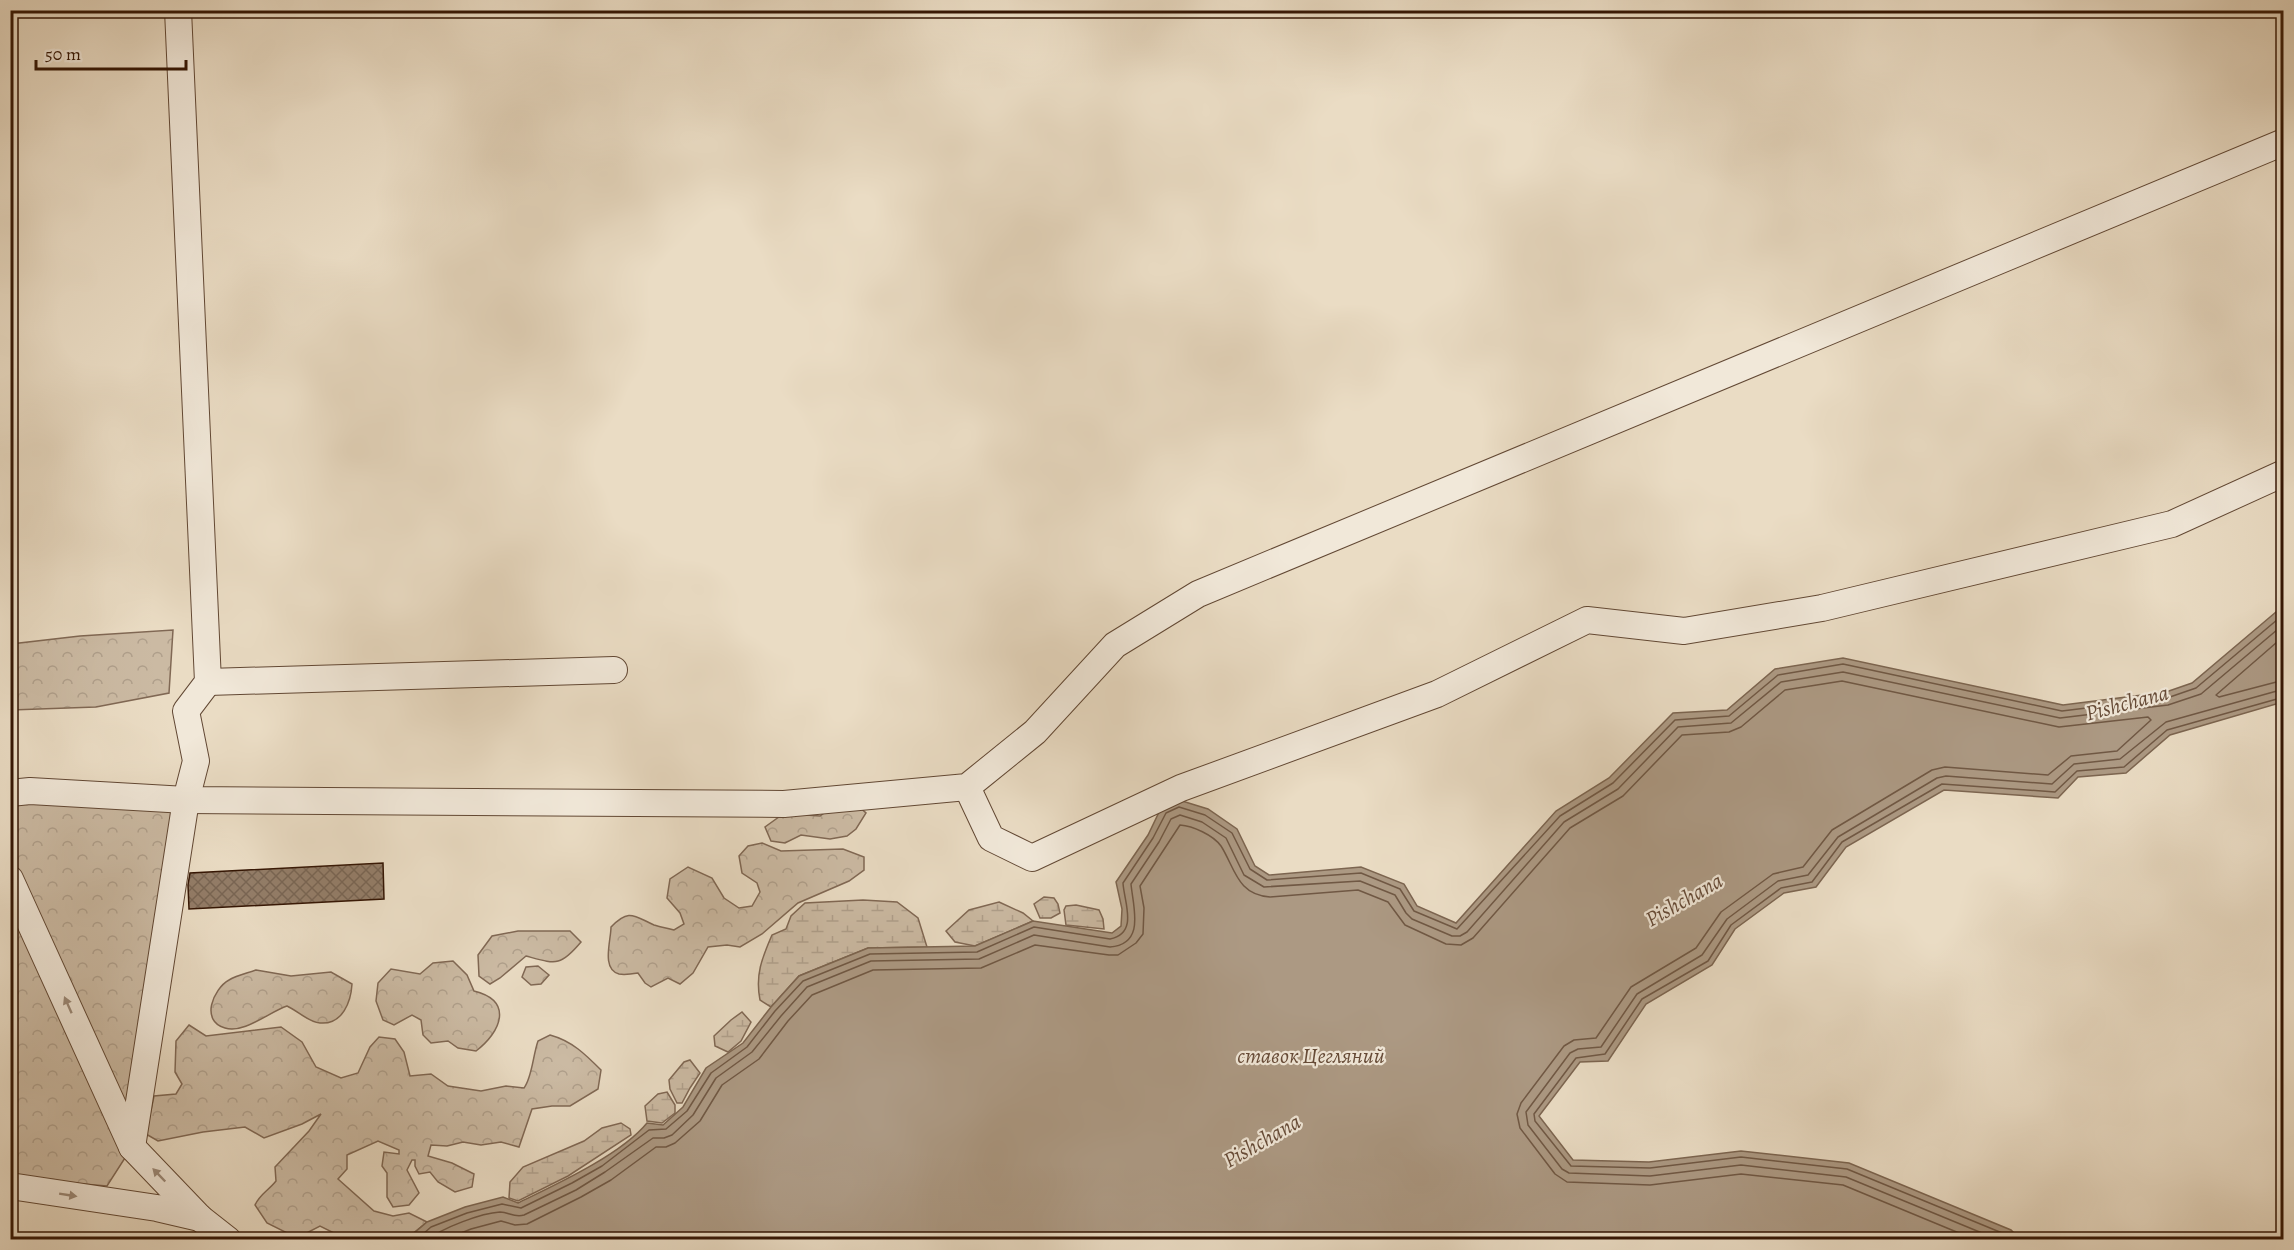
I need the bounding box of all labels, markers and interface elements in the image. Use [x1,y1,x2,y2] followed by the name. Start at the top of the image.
[36,33,186,71] scale bar
[45,42,81,66] text: 50 m
[2082,678,2172,728] water label: Pishchana
[1640,866,1728,934] water label: Pishchana
[63,997,72,1014] one-way arrow
[1237,1041,1385,1071] water label: ставок Цегляний
[1218,1107,1306,1175] water label: Pishchana
[153,1169,167,1183] one-way arrow
[59,1190,78,1199] one-way arrow

